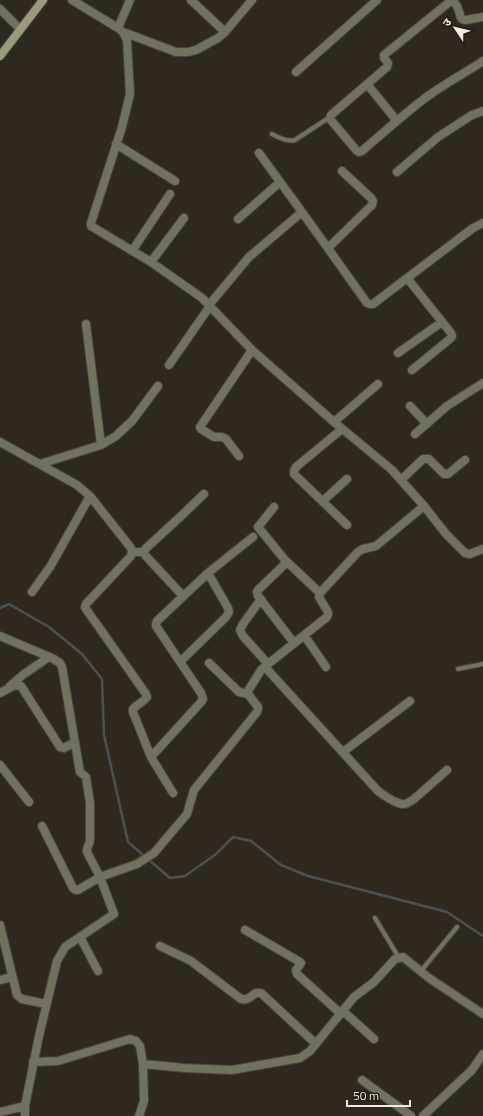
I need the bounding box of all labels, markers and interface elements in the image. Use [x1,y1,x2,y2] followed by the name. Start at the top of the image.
[435,8,475,48] north arrow
[438,15,456,29] text: उ
[347,1082,410,1108] scale bar
[353,1086,379,1105] text: 50 m

